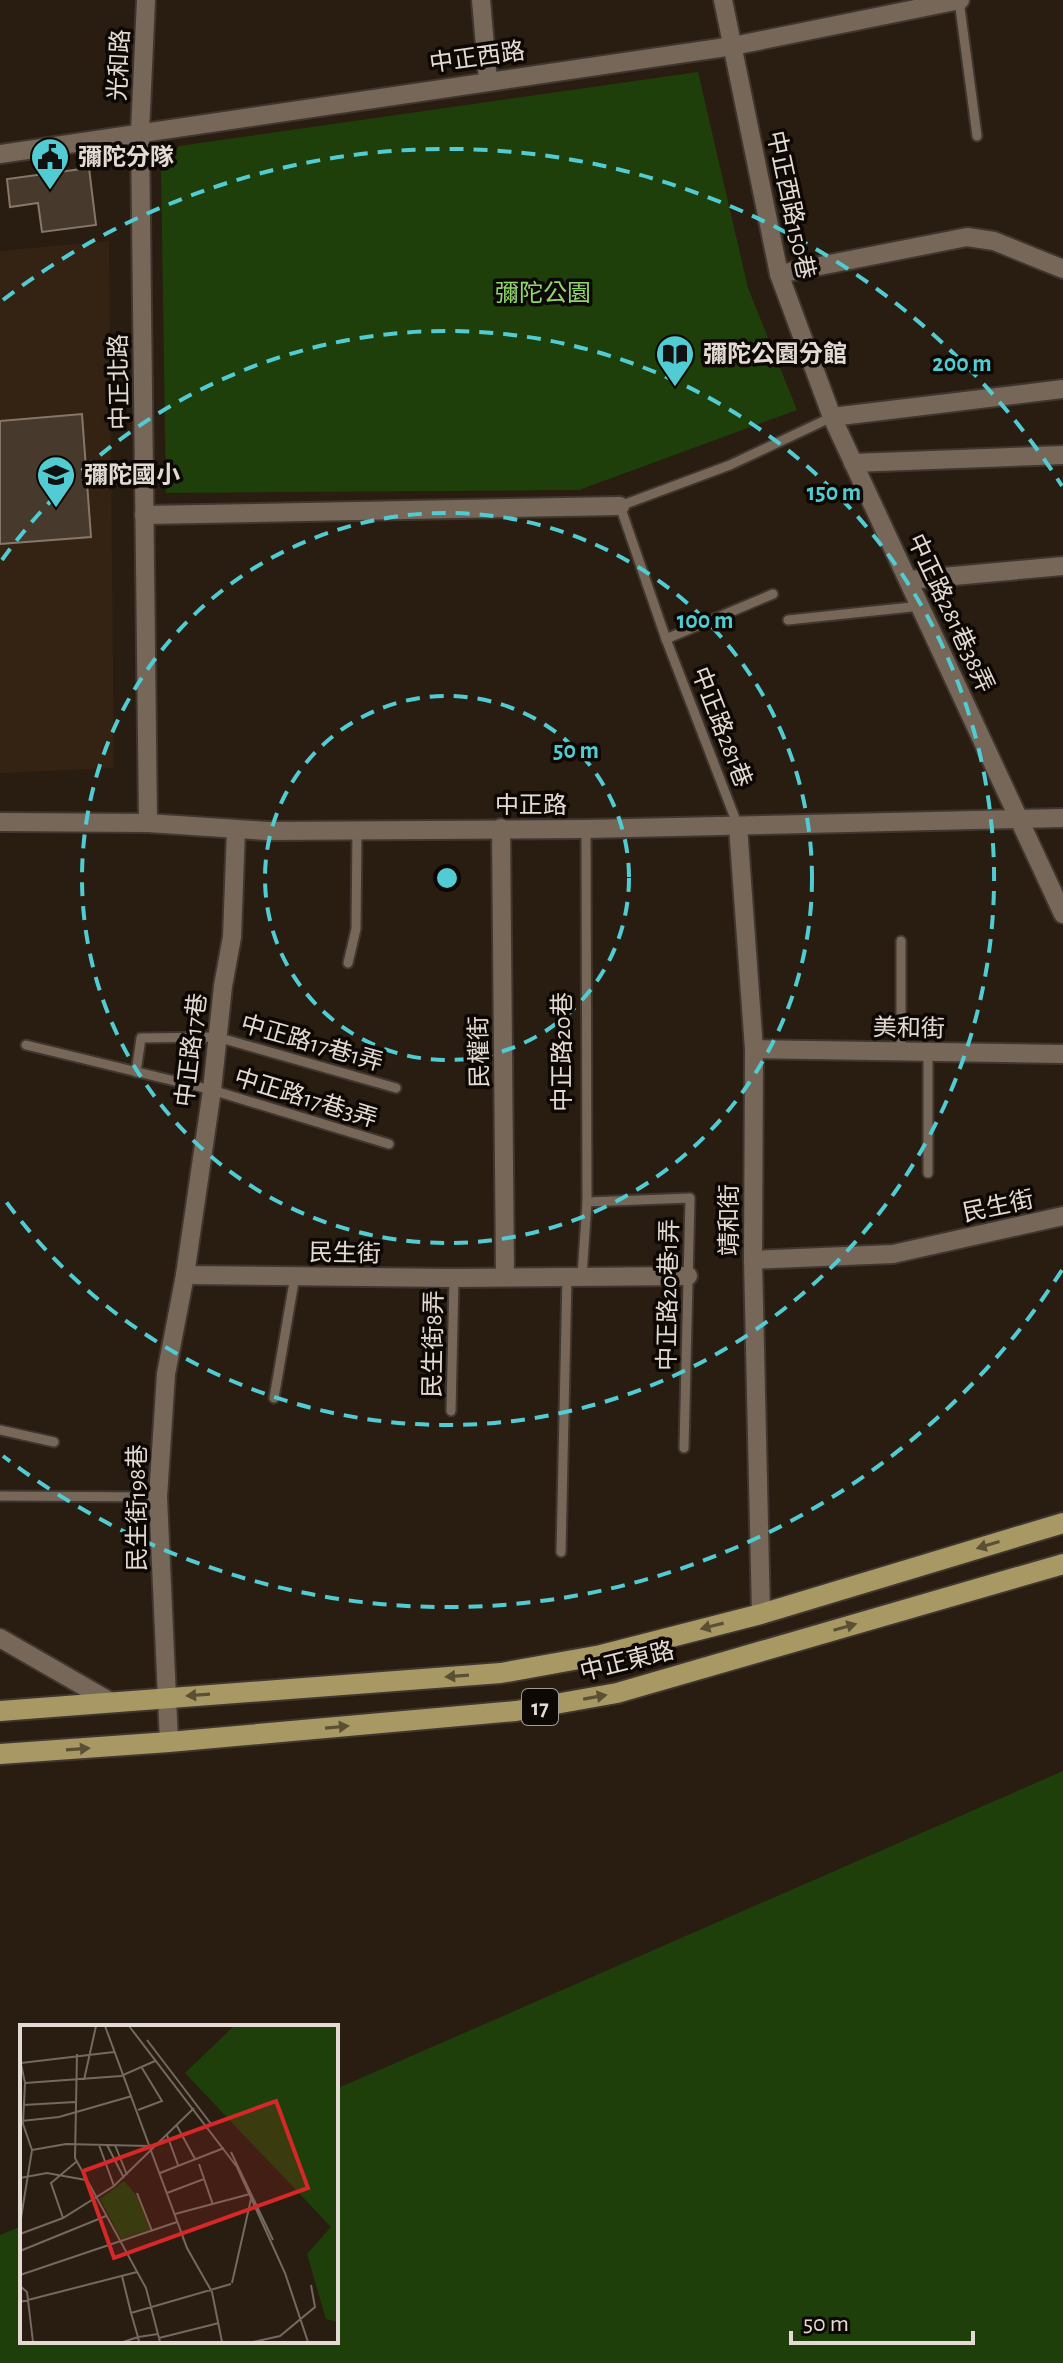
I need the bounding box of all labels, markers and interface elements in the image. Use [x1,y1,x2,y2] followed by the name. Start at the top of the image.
[104,28,134,102] street label: 光和路
[428,37,526,77] street label: 中正西路
[763,128,819,282] street label: 中正西路150巷
[29,136,71,191] public building icon: 彌陀分隊
[78,144,174,170] place label: 彌陀分隊
[495,280,591,306] park label: 彌陀公園
[654,333,696,388] library icon: 彌陀公園分館
[105,334,133,430] street label: 中正北路
[703,341,847,367] place label: 彌陀公園分館
[932,352,992,376] text: 200 m
[35,454,77,509] school or university icon: 彌陀國小
[84,462,180,488] place label: 彌陀國小
[807,481,861,505] text: 150 m
[903,530,999,696] street label: 中正路281巷38弄
[677,609,733,633] text: 100 m
[687,663,757,791] street label: 中正路281巷
[553,739,599,763] text: 50 m
[495,792,567,818] street label: 中正路
[433,864,461,892] centre of rings
[171,992,211,1108] street label: 中正路17巷
[549,992,575,1112] street label: 中正路20巷
[238,1010,386,1076] street label: 中正路17巷1弄
[873,1014,945,1042] street label: 美和街
[465,1016,493,1088] street label: 民權街
[231,1064,381,1132] street label: 中正路17巷3弄
[716,1184,742,1256] street label: 靖和街
[960,1186,1036,1226] street label: 民生街
[654,1219,682,1371] street label: 中正路20巷1弄
[309,1239,381,1267] street label: 民生街
[419,1290,447,1398] street label: 民生街8弄
[124,1445,150,1571] street label: 民生街198巷
[976,1539,1000,1552] one-way arrow
[834,1620,858,1633] one-way arrow
[700,1621,725,1633] one-way arrow
[577,1637,677,1685] street label: 中正東路
[444,1670,469,1683] one-way arrow
[185,1689,210,1702] one-way arrow
[522,1689,558,1725] road number: 17
[583,1690,608,1702] one-way arrow
[325,1720,350,1733] one-way arrow
[66,1742,91,1755] one-way arrow
[20,2025,338,2343] inset map
[791,2295,973,2345] scale bar
[803,2312,849,2336] text: 50 m

